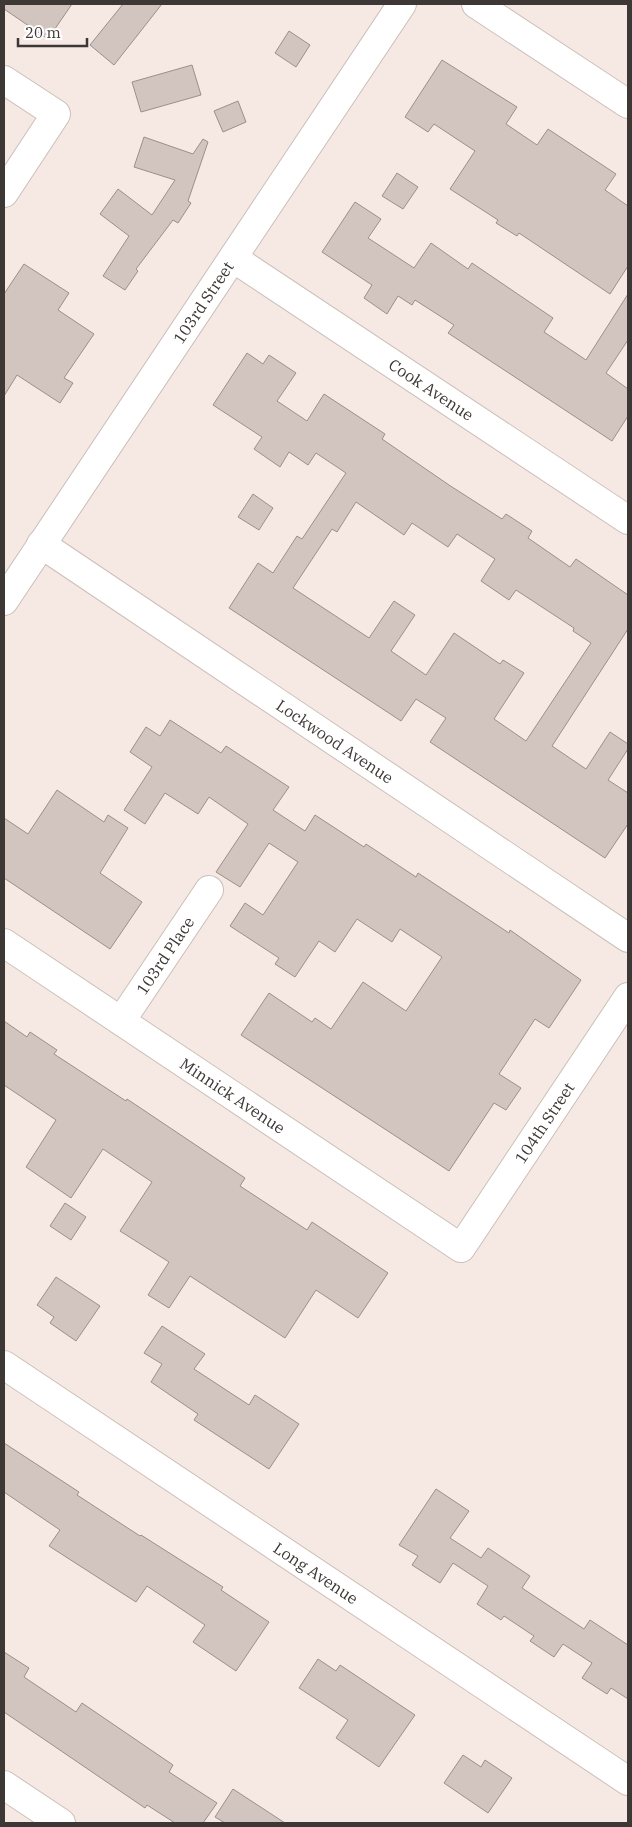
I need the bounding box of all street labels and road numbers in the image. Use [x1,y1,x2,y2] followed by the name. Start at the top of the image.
[169,257,238,347] street label: 103rd Street
[385,354,478,425] street label: Cook Avenue
[273,695,397,788] street label: Lockwood Avenue
[132,913,198,998] street label: 103rd Place
[176,1053,289,1138] street label: Minnick Avenue
[510,1078,579,1167] street label: 104th Street
[270,1538,362,1608] street label: Long Avenue

